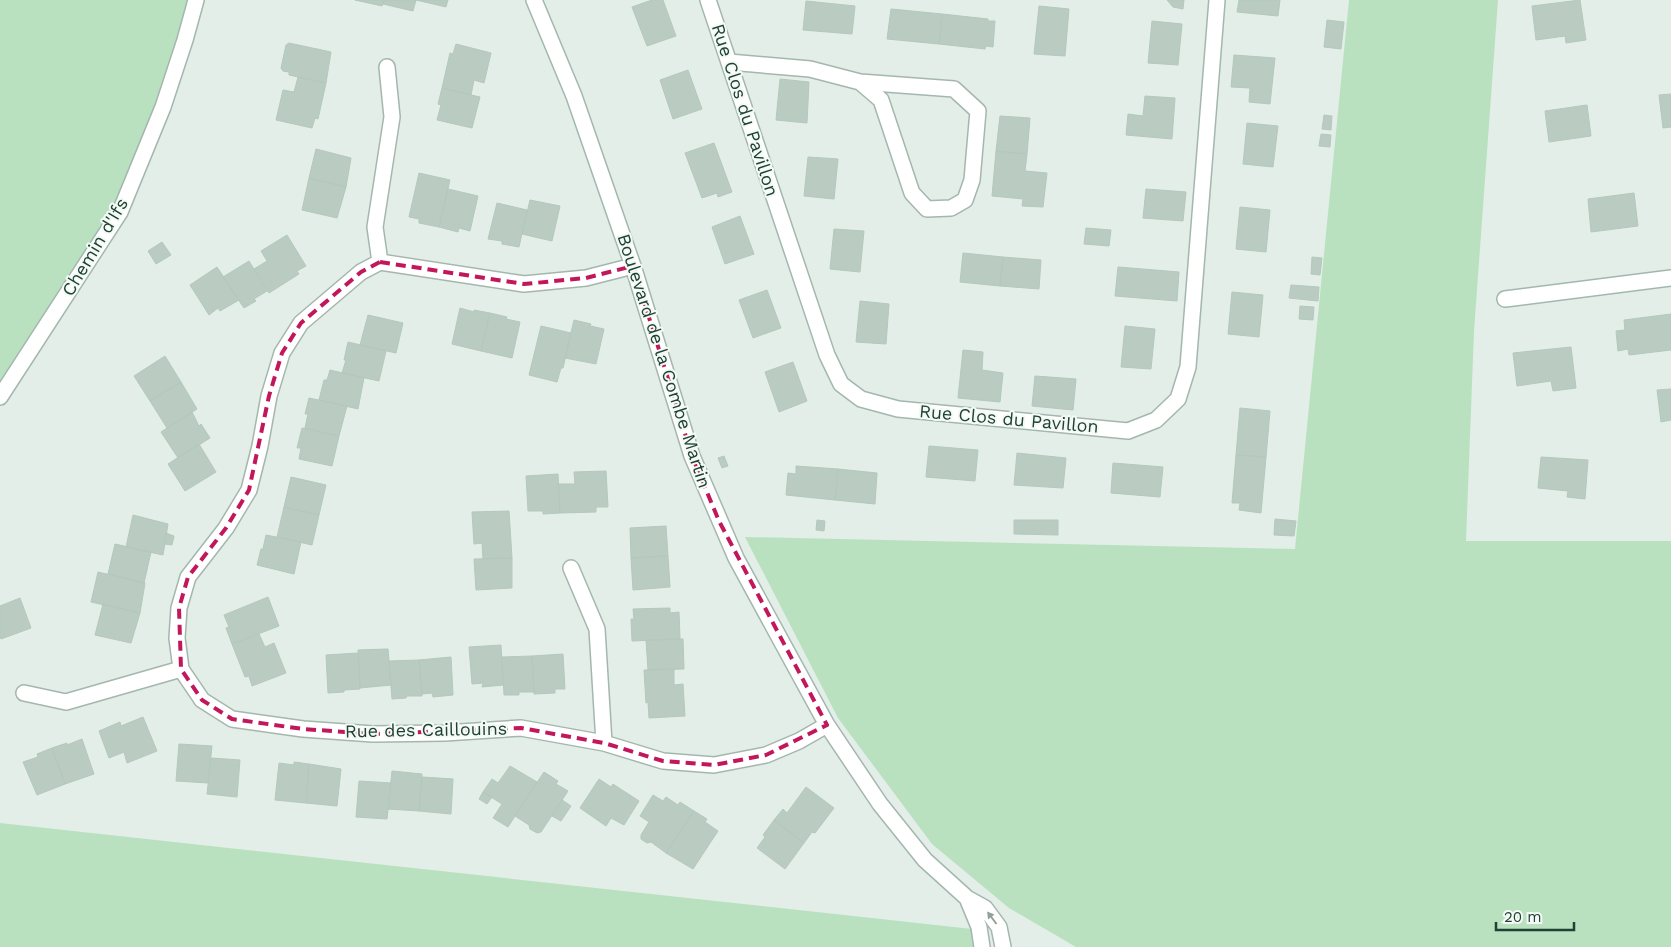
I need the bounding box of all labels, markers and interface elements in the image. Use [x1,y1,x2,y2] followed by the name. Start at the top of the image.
[708,21,783,199] street label: Rue Clos du Pavillon
[57,194,132,300] street label: Chemin d'Ifs
[613,231,716,491] street label: Boulevard de la Combe Martin
[918,400,1100,437] street label: Rue Clos du Pavillon
[345,718,507,741] street label: Rue des Caillouins
[1496,900,1574,932] scale bar
[1504,908,1542,926] text: 20 m
[986,912,997,925] one-way arrow

